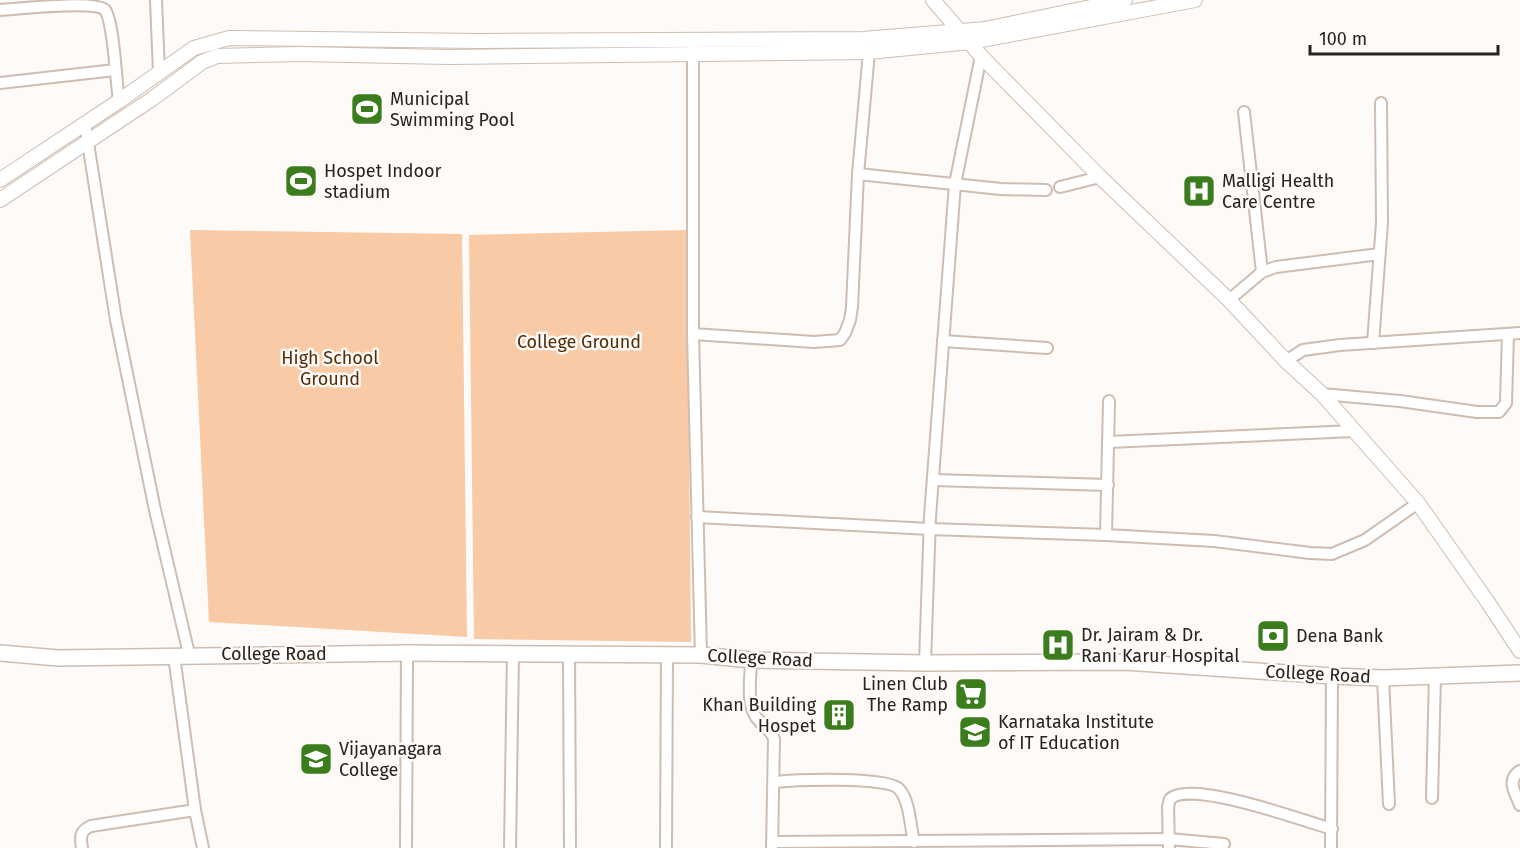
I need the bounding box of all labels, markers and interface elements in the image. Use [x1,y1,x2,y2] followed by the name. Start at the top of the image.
[1310,18,1498,56] scale bar
[1319,28,1367,50] text: 100 m
[390,88,515,131] place label: Municipal Swimming Pool
[349,91,385,127] sports icon: Municipal Swimming Pool
[324,160,442,203] place label: Hospet Indoor stadium
[283,163,319,199] sports icon: Hospet Indoor stadium
[1222,170,1334,213] place label: Malligi Health Care Centre
[1181,173,1217,209] hospital icon: Malligi Health Care Centre
[517,331,641,353] park label: College Ground
[281,347,379,390] park label: High School Ground
[1255,618,1291,654] bank icon: Dena Bank
[1081,624,1240,667] place label: Dr. Jairam & Dr. Rani Karur Hospital
[1296,625,1384,647] place label: Dena Bank
[1040,627,1076,663] hospital icon: Dr. Jairam & Dr. Rani Karur Hospital
[221,643,327,665] street label: College Road
[707,644,813,672] street label: College Road
[1265,660,1371,688] street label: College Road
[862,673,948,716] place label: Linen Club The Ramp
[953,676,989,712] supermarket icon: Linen Club The Ramp
[702,694,817,737] place label: Khan Building Hospet
[821,697,857,733] building icon: Khan Building Hospet
[998,711,1154,754] place label: Karnataka Institute of IT Education
[957,714,993,750] school or university icon: Karnataka Institute of IT Education
[339,738,442,781] place label: Vijayanagara College
[298,741,334,777] school or university icon: Vijayanagara College

